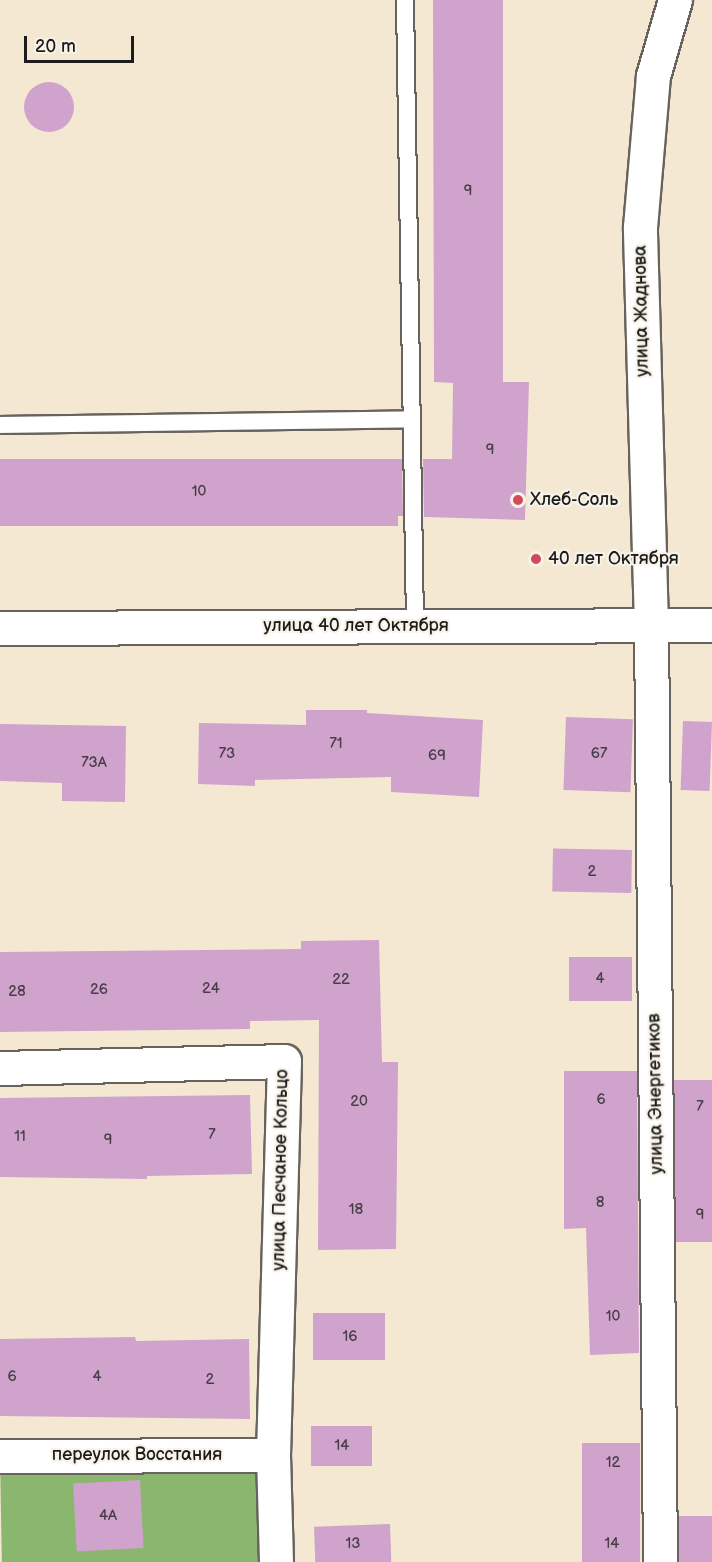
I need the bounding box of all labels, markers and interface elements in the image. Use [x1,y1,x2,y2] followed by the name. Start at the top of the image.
[27,24,136,62] scale bar
[35,36,76,57] text: 20 m
[464,182,472,200] house number: 9
[630,245,654,377] street label: улица Жаднова
[486,441,494,459] house number: 9
[192,483,206,501] house number: 10
[530,489,618,511] place label: Хлеб-Соль
[511,493,525,507] marker: Хлеб-Соль
[548,548,679,570] place label: 40 лет Октября
[529,552,543,566] marker: 40 лет Октября
[263,615,449,637] street label: улица 40 лет Октября
[329,735,343,753] house number: 71
[219,745,235,763] house number: 73
[591,745,607,763] house number: 67
[428,747,446,765] house number: 69
[81,754,107,772] house number: 73А
[588,863,596,881] house number: 2
[595,970,605,988] house number: 4
[332,971,350,989] house number: 22
[202,980,220,998] house number: 24
[90,981,108,999] house number: 26
[8,983,26,1001] house number: 28
[644,1013,668,1175] street label: улица Энергетиков
[268,1069,294,1271] street label: улица Песчаное Кольцо
[596,1091,606,1109] house number: 6
[350,1093,368,1111] house number: 20
[696,1098,704,1116] house number: 7
[208,1126,216,1144] house number: 7
[14,1128,26,1146] house number: 11
[104,1131,112,1149] house number: 9
[596,1194,604,1212] house number: 8
[349,1201,363,1219] house number: 18
[696,1206,704,1224] house number: 9
[606,1308,620,1326] house number: 10
[343,1328,357,1346] house number: 16
[7,1368,17,1386] house number: 6
[92,1368,102,1386] house number: 4
[206,1371,214,1389] house number: 2
[335,1437,349,1455] house number: 14
[52,1444,222,1466] street label: переулок Восстания
[606,1454,620,1472] house number: 12
[99,1507,117,1525] house number: 4А
[345,1535,361,1553] house number: 13
[605,1535,619,1553] house number: 14

